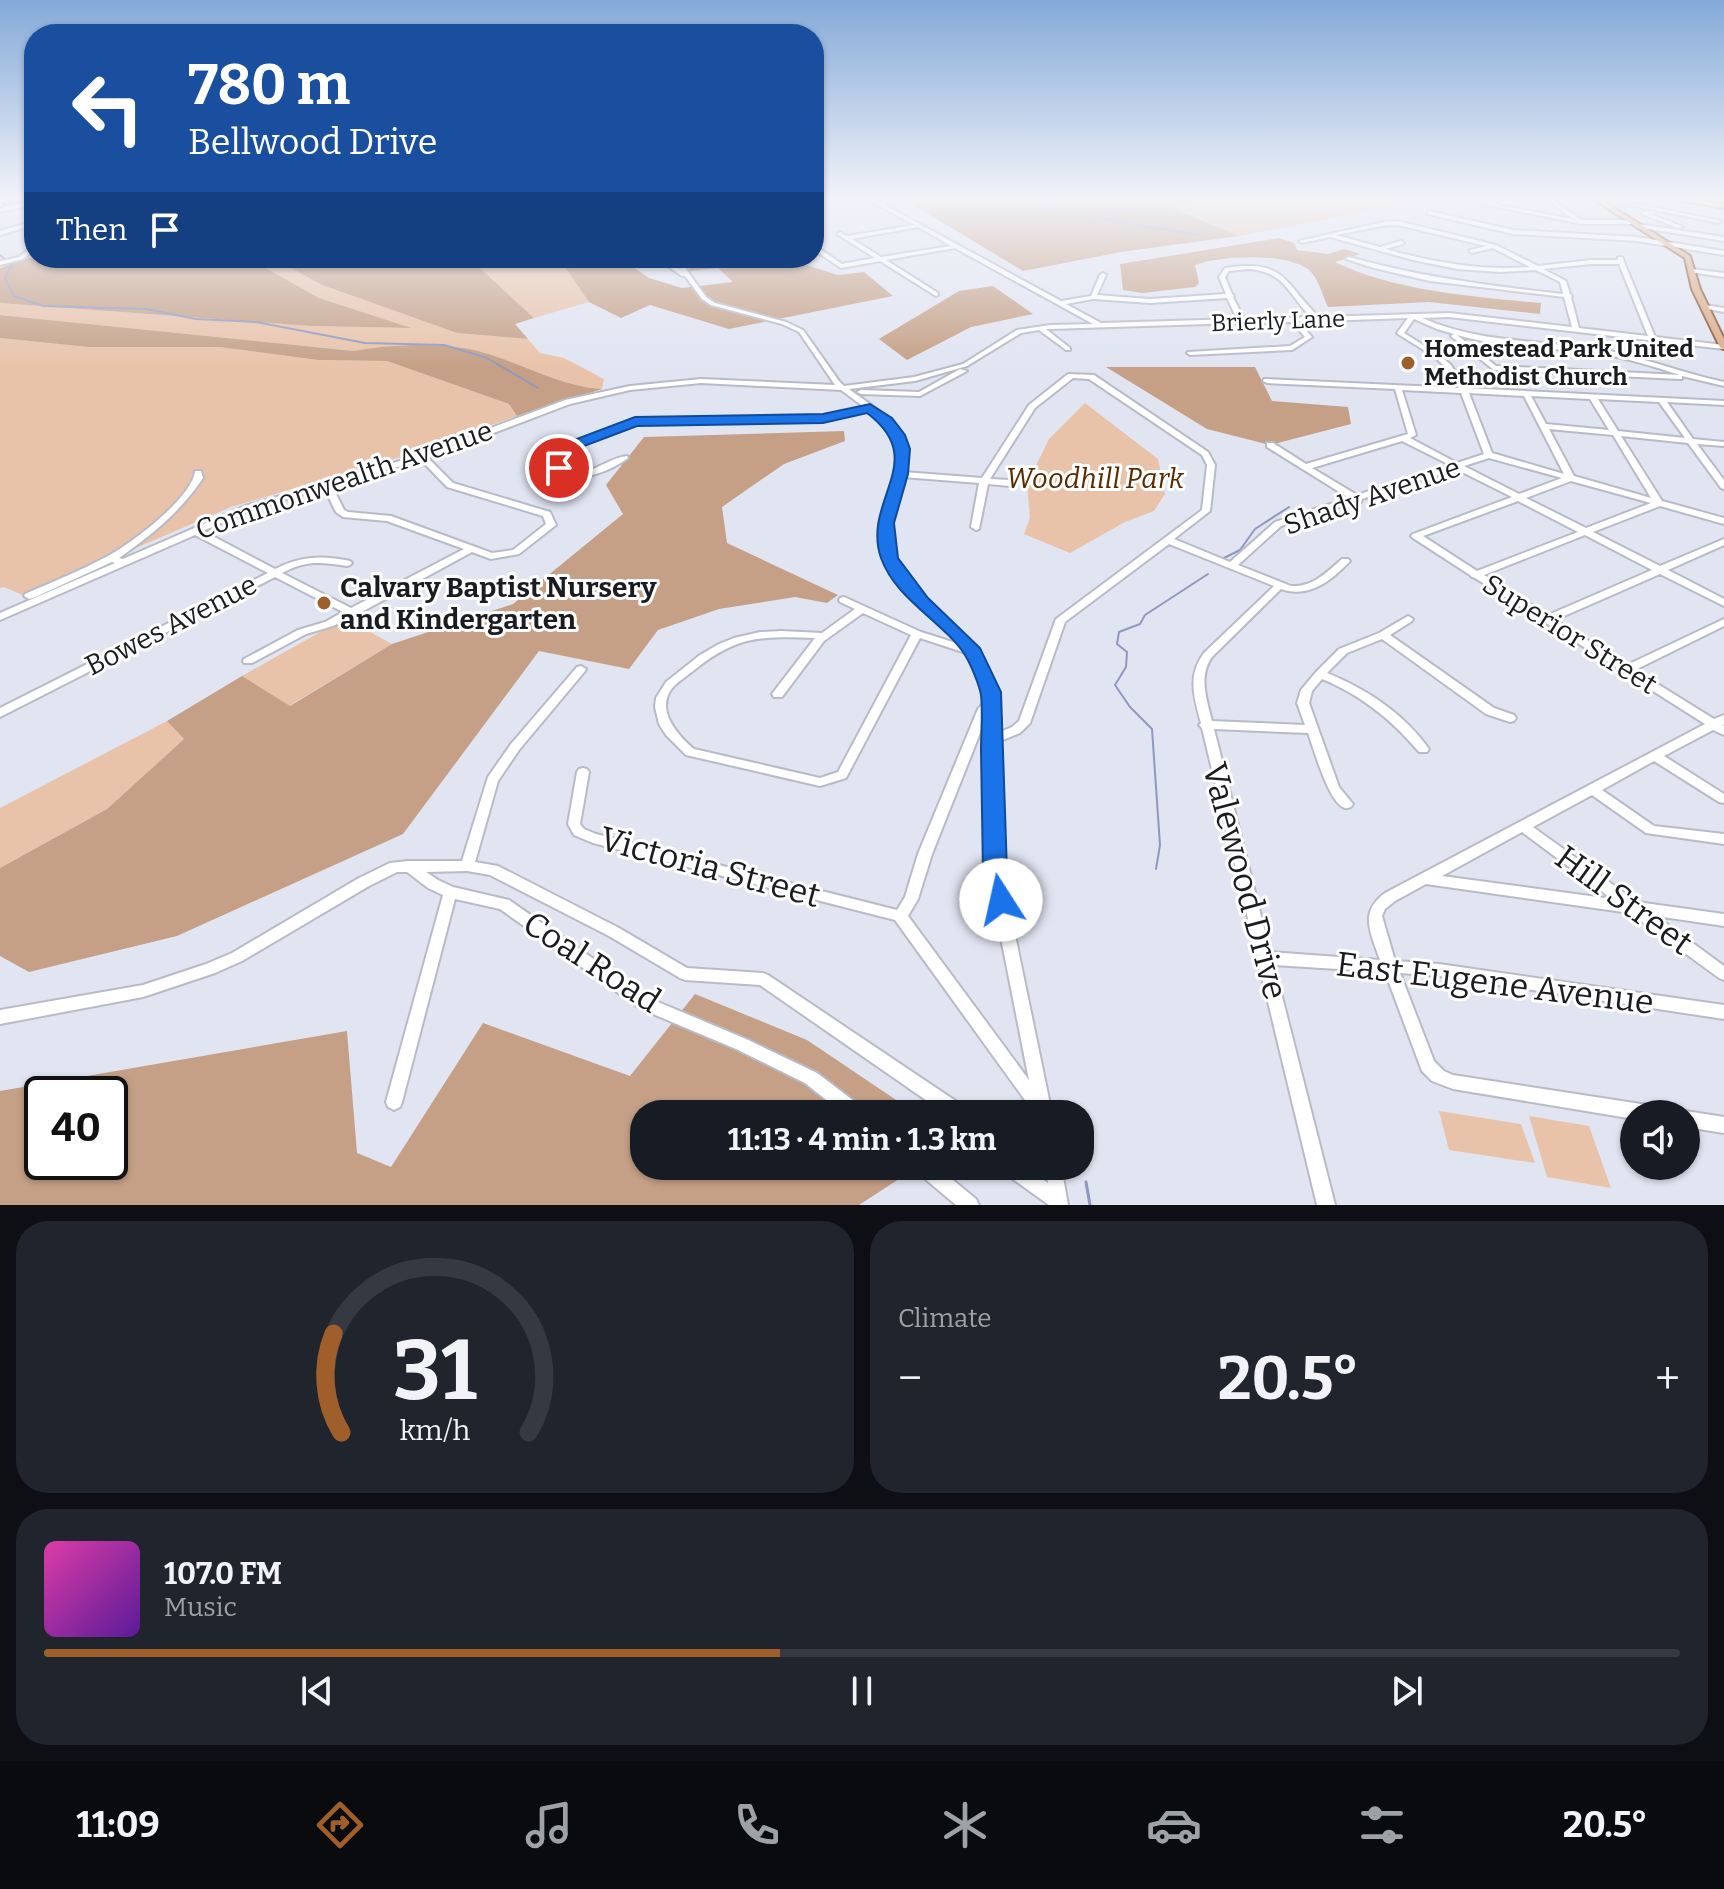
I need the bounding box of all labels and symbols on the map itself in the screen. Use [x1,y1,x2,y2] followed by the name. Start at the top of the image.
[1210,305,1346,337] street label: Brierly Lane
[1424,335,1694,391] place label: Homestead Park United Methodist Church
[1399,354,1417,372] marker: Homestead Park United Methodist Church
[191,414,497,546] street label: Commonwealth Avenue
[525,434,593,502] pin
[1279,450,1465,542] street label: Shady Avenue
[1006,462,1185,495] park label: Woodhill Park
[1477,567,1663,701] street label: Superior Street
[80,568,262,682] street label: Bowes Avenue
[340,571,657,636] place label: Calvary Baptist Nursery and Kindergarten
[315,594,333,612] marker: Calvary Baptist Nursery and Kindergarten
[1194,758,1296,1004] street label: Valewood Drive
[595,818,825,916] street label: Victoria Street
[1547,837,1701,963] street label: Hill Street
[959,858,1043,942] position arrow
[516,902,668,1022] street label: Coal Road
[1334,943,1656,1023] street label: East Eugene Avenue
[24,1076,128,1180] speed limit sign: 40

